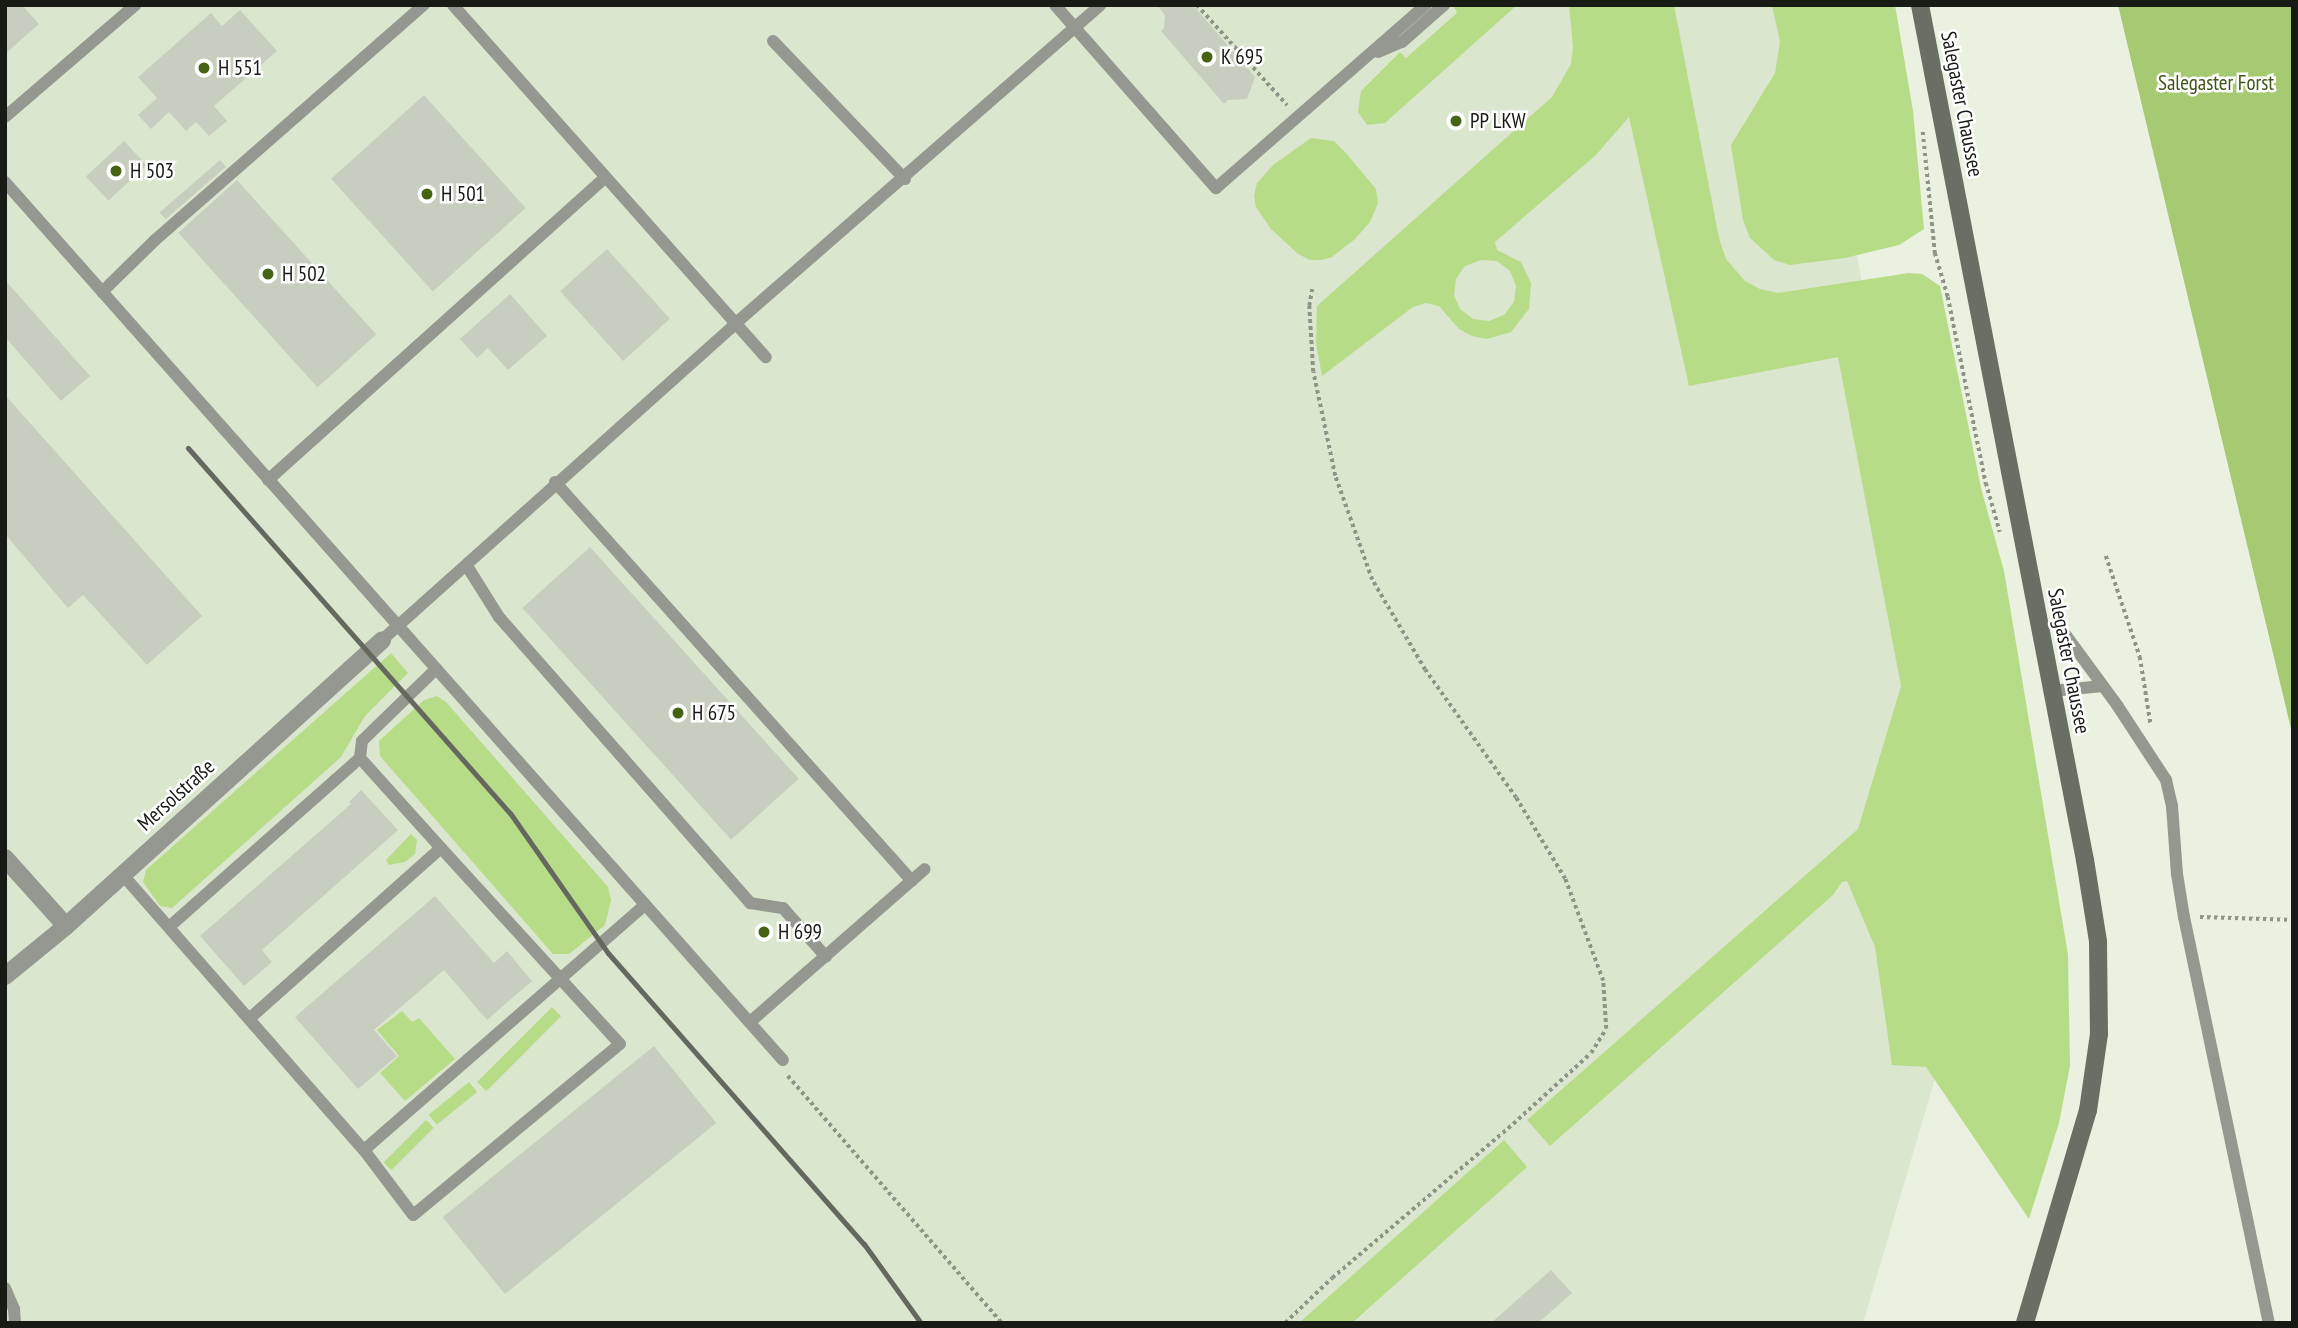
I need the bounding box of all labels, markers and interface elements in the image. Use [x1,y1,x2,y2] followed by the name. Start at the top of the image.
[1936,29,1988,179] street label: Salegaster Chaussee
[1221,44,1264,70] place label: K 695
[1199,49,1215,65] marker: K 695
[218,55,262,81] place label: H 551
[196,60,212,76] marker: H 551
[2158,70,2274,96] park label: Salegaster Forst
[1470,108,1526,134] place label: PP LKW
[1448,113,1464,129] marker: PP LKW
[130,158,174,184] place label: H 503
[108,163,124,179] marker: H 503
[441,181,485,207] place label: H 501
[419,186,435,202] marker: H 501
[282,261,326,287] place label: H 502
[260,266,276,282] marker: H 502
[2043,586,2095,736] street label: Salegaster Chaussee
[692,700,736,726] place label: H 675
[670,705,686,721] marker: H 675
[132,754,220,836] street label: Mersolstraße
[778,919,822,945] place label: H 699
[756,924,772,940] marker: H 699

